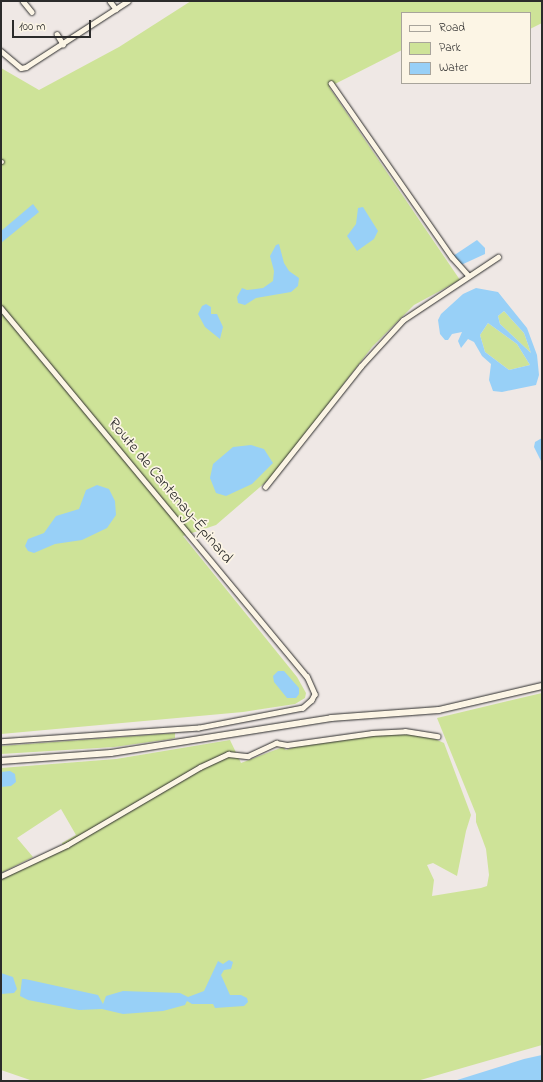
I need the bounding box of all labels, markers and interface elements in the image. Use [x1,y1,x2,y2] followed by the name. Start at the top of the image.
[14,12,93,38] scale bar
[401,12,531,84] legend
[19,18,46,36] text: 100 m
[439,19,465,37] text: Road
[439,39,461,57] text: Park
[439,59,468,77] text: Water
[104,414,236,568] street label: Route de Cantenay-Épinard

